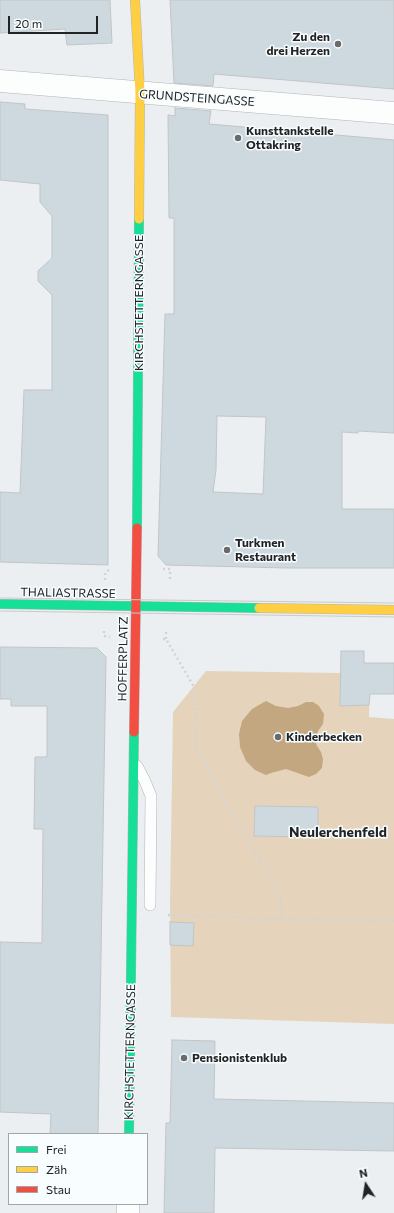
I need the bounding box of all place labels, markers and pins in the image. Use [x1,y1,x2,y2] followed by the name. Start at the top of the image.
[267,30,330,58] place label: Zu den drei Herzen
[333,39,343,49] marker: Zu den drei Herzen
[246,124,334,152] place label: Kunsttankstelle Ottakring
[233,133,243,143] marker: Kunsttankstelle Ottakring
[235,536,296,564] place label: Turkmen Restaurant
[222,545,232,555] marker: Turkmen Restaurant
[286,730,362,744] place label: Kinderbecken
[273,732,283,742] marker: Kinderbecken
[192,1051,287,1065] place label: Pensionistenklub
[179,1053,189,1063] marker: Pensionistenklub

